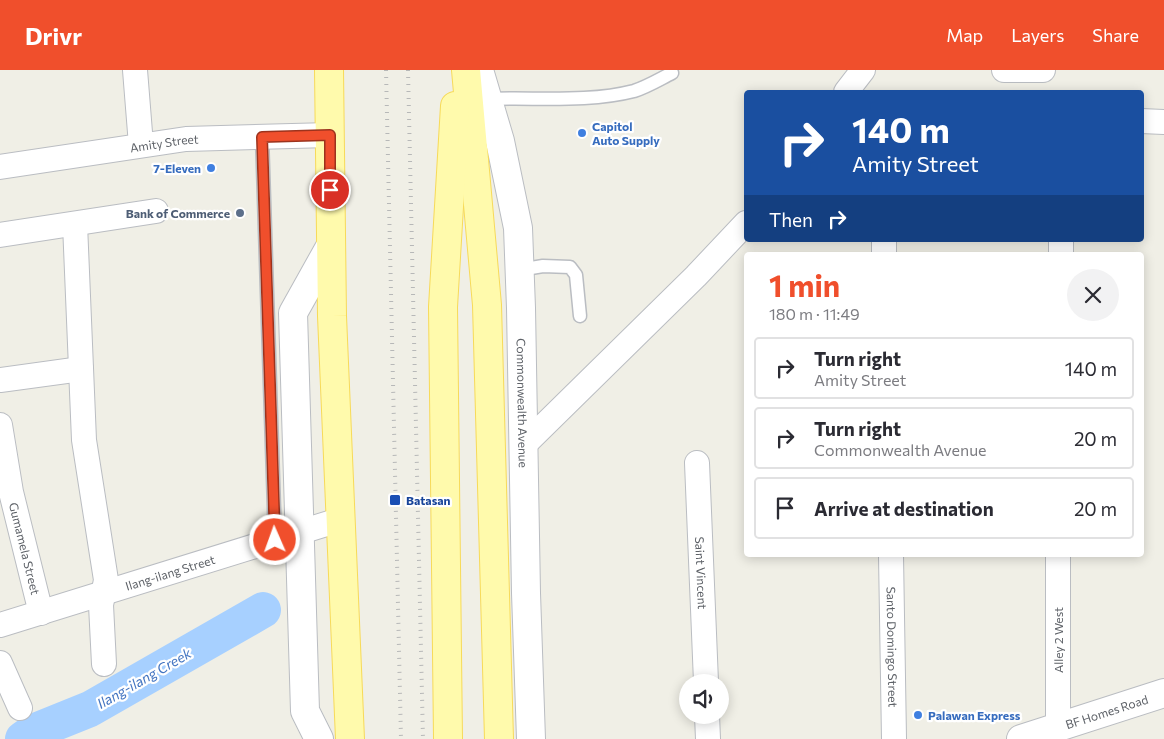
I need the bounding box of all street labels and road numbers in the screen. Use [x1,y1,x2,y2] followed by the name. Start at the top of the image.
[129,132,199,154] street label: Amity Street
[515,338,531,468] street label: Commonwealth Avenue
[7,501,43,596] street label: Gumamela Street
[693,536,710,610] street label: Saint Vincent
[124,552,217,593] street label: Ilang-ilang Street
[885,586,900,708] street label: Santo Domingo Street
[1051,607,1065,673] street label: Alley 2 West
[1064,692,1150,731] street label: BF Homes Road

